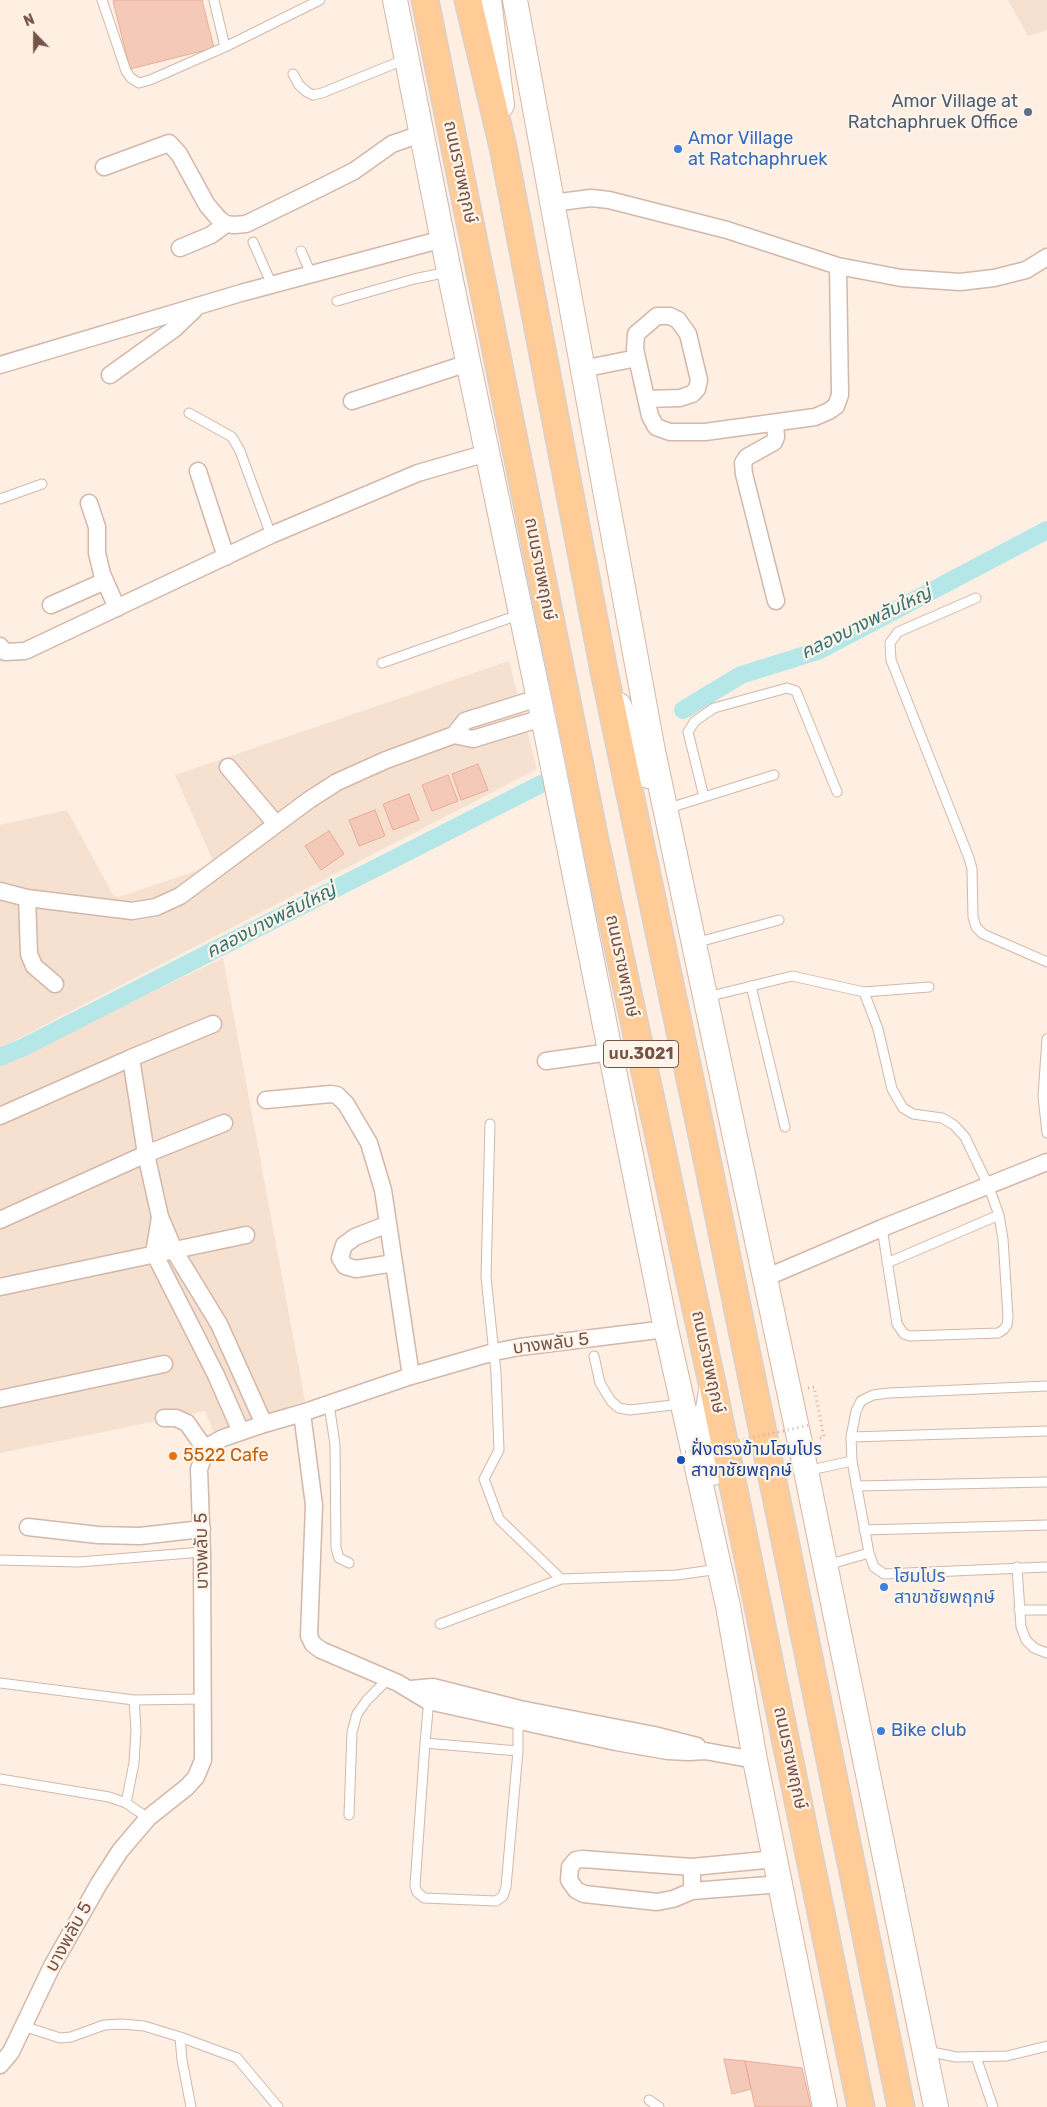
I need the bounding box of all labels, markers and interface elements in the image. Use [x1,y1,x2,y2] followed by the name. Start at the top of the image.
[10,10,60,60] north arrow
[21,11,37,30] text: N
[848,91,1018,134] place label: Amor Village at Ratchaphruek Office
[1022,106,1034,118] marker: Amor Village at Ratchaphruek Office
[439,119,481,225] street label: ถนนราชพฤกษ์
[688,128,828,170] place label: Amor Village at Ratchaphruek
[672,143,684,155] marker: Amor Village at Ratchaphruek
[519,516,561,622] street label: ถนนราชพฤกษ์
[797,582,935,664] water label: คลองบางพลับใหญ่
[202,879,340,963] water label: คลองบางพลับใหญ่
[601,913,643,1019] street label: ถนนราชพฤกษ์
[604,1040,678,1068] road number: นบ.3021
[687,1309,729,1415] street label: ถนนราชพฤกษ์
[512,1329,590,1359] street label: บางพลับ 5
[691,1439,822,1482] place label: ฝั่งตรงข้ามโฮมโปร สาขาชัยพฤกษ์
[183,1445,269,1467] place label: 5522 Cafe
[167,1450,179,1462] marker: 5522 Cafe
[675,1454,687,1466] marker: ฝั่งตรงข้ามโฮมโปร สาขาชัยพฤกษ์
[191,1513,213,1589] street label: บางพลับ 5
[894,1566,995,1608] place label: โฮมโปร สาขาชัยพฤกษ์
[878,1581,890,1593] marker: โฮมโปร สาขาชัยพฤกษ์
[769,1705,811,1811] street label: ถนนราชพฤกษ์
[891,1720,967,1742] place label: Bike club
[875,1725,887,1737] marker: Bike club
[41,1898,97,1976] street label: บางพลับ 5

